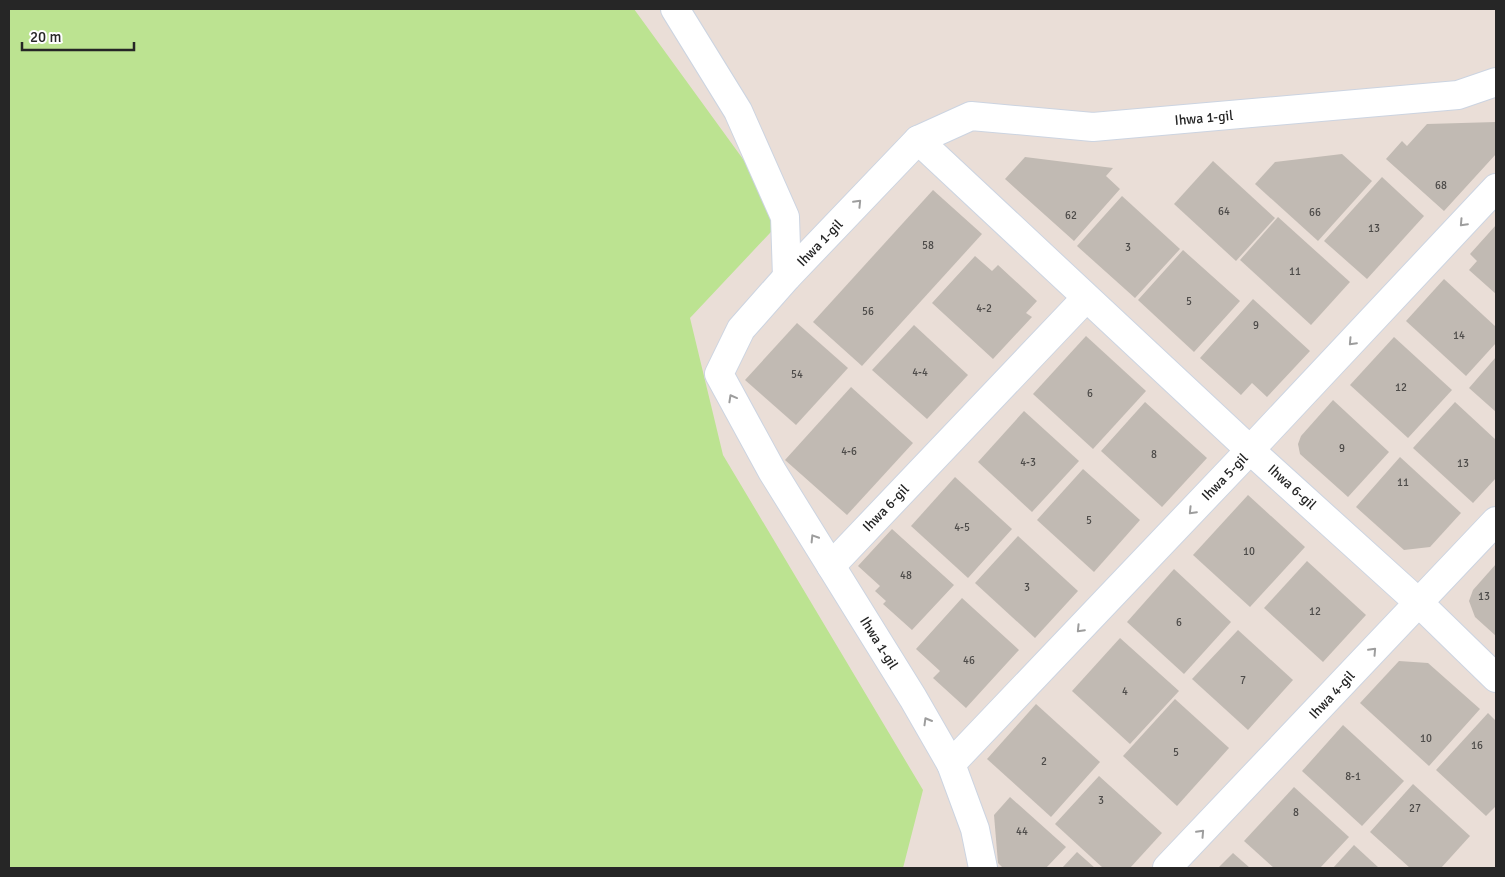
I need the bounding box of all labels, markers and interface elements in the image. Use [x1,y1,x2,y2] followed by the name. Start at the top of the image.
[22,20,135,52] scale bar
[30,28,61,46] text: 20 m
[1174,107,1234,129] street label: Ihwa 1-gil
[1435,179,1447,192] house number: 68
[852,200,861,209] one-way arrow
[1218,205,1230,218] house number: 64
[1309,206,1321,219] house number: 66
[1065,209,1077,222] house number: 62
[793,216,847,270] street label: Ihwa 1-gil
[1460,218,1469,227] one-way arrow
[1368,222,1380,235] house number: 13
[922,239,934,252] house number: 58
[1125,241,1131,254] house number: 3
[1289,265,1301,278] house number: 11
[1186,295,1192,308] house number: 5
[976,302,992,315] house number: 4-2
[862,305,874,318] house number: 56
[1253,319,1259,332] house number: 9
[1453,329,1465,342] house number: 14
[1349,336,1358,345] one-way arrow
[912,366,928,379] house number: 4-4
[791,368,803,381] house number: 54
[1395,381,1407,394] house number: 12
[1087,387,1093,400] house number: 6
[728,395,738,404] one-way arrow
[1339,442,1345,455] house number: 9
[841,445,857,458] house number: 4-6
[1151,448,1157,461] house number: 8
[1198,450,1252,504] street label: Ihwa 5-gil
[1020,456,1036,469] house number: 4-3
[1457,457,1469,470] house number: 13
[1264,461,1320,513] street label: Ihwa 6-gil
[1397,476,1409,489] house number: 11
[859,481,913,535] street label: Ihwa 6-gil
[1189,505,1198,514] one-way arrow
[1086,514,1092,527] house number: 5
[954,521,970,534] house number: 4-5
[811,535,820,544] one-way arrow
[1243,545,1255,558] house number: 10
[900,569,912,582] house number: 48
[1024,581,1030,594] house number: 3
[1478,590,1490,603] house number: 13
[1309,605,1321,618] house number: 12
[856,614,902,672] street label: Ihwa 1-gil
[1176,616,1182,629] house number: 6
[1077,623,1086,632] one-way arrow
[1367,648,1376,657] one-way arrow
[963,654,975,667] house number: 46
[1306,667,1358,723] street label: Ihwa 4-gil
[1240,674,1246,687] house number: 7
[1122,685,1128,698] house number: 4
[923,718,933,727] one-way arrow
[1420,732,1432,745] house number: 10
[1471,739,1483,752] house number: 16
[1173,746,1179,759] house number: 5
[1041,755,1047,768] house number: 2
[1345,770,1361,783] house number: 8-1
[1098,794,1104,807] house number: 3
[1409,802,1421,815] house number: 27
[1293,806,1299,819] house number: 8
[1016,825,1028,838] house number: 44
[1195,830,1204,839] one-way arrow

